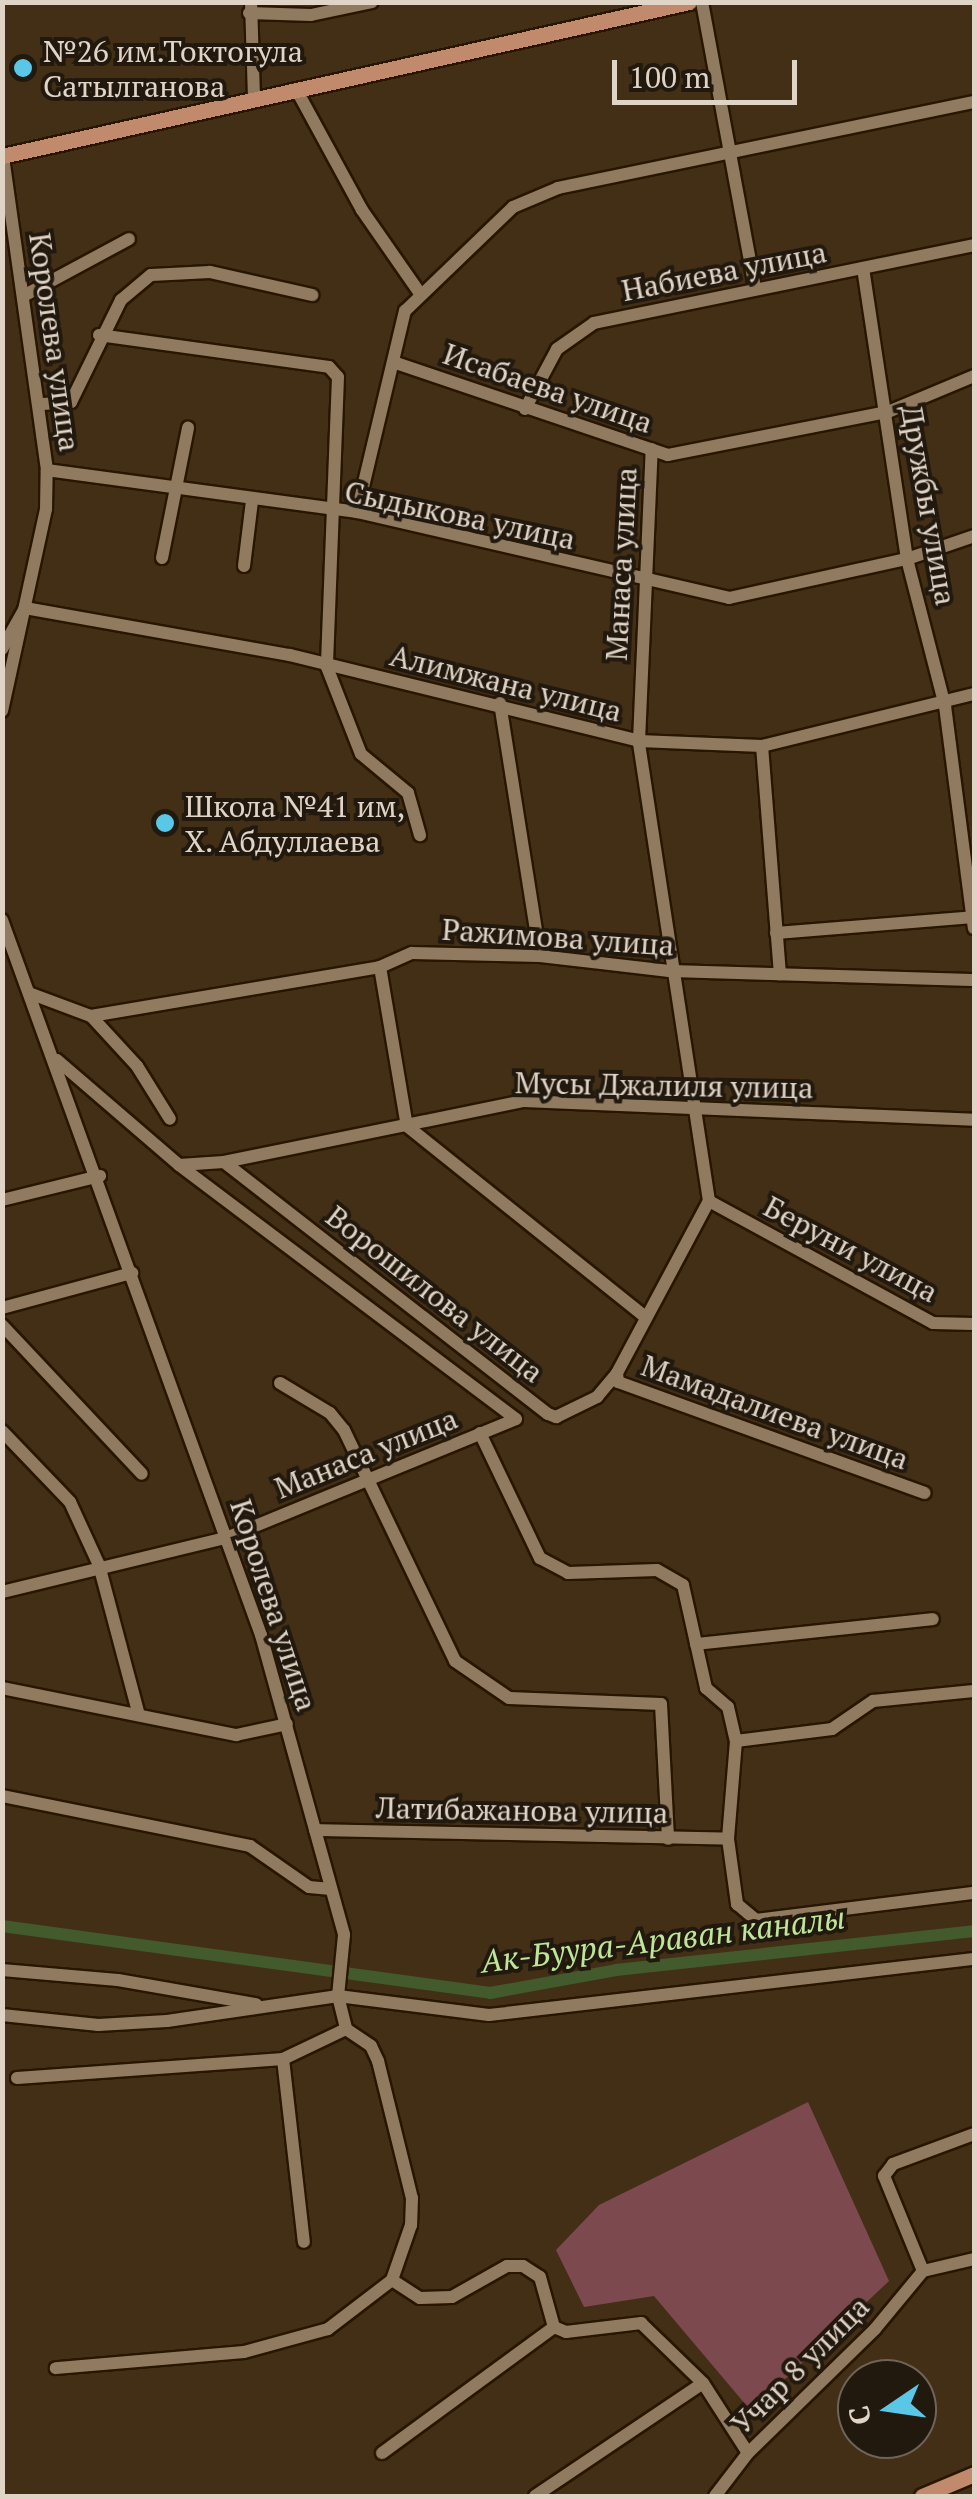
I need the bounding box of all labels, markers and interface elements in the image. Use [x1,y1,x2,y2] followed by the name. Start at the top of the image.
[43,33,303,104] place label: №26 им.Токтогула Сатылганова
[617,40,802,102] scale bar
[12,57,34,79] marker: №26 им.Токтогула Сатылганова
[629,57,710,97] text: 100 m
[22,231,88,453] street label: Королева улица
[619,234,829,308] street label: Набиева улица
[439,335,657,441] street label: Исабаева улица
[894,402,964,608] street label: Дружбы улица
[598,466,644,662] street label: Манаса улица
[341,473,579,557] street label: Сыдыкова улица
[386,637,626,729] street label: Алимжана улица
[185,788,405,858] place label: Школа №41 им, Х. Абдуллаева
[154,812,176,834] marker: Школа №41 им, Х. Абдуллаева
[441,911,675,963] street label: Ражимова улица
[514,1064,814,1106] street label: Мусы Джалиля улица
[758,1188,944,1310] street label: Беруни улица
[319,1198,551,1390] street label: Ворошилова улица
[637,1347,913,1477] street label: Мамадалиева улица
[269,1400,463,1506] street label: Манаса улица
[223,1495,325,1715] street label: Королева улица
[376,1789,668,1831] street label: Латибажанова улица
[479,1898,847,1980] water label: Ак-Буура-Араван каналы
[724,2289,876,2441] street label: Учар 8 улица
[837,2359,937,2459] north arrow
[839,2402,879,2428] text: С

